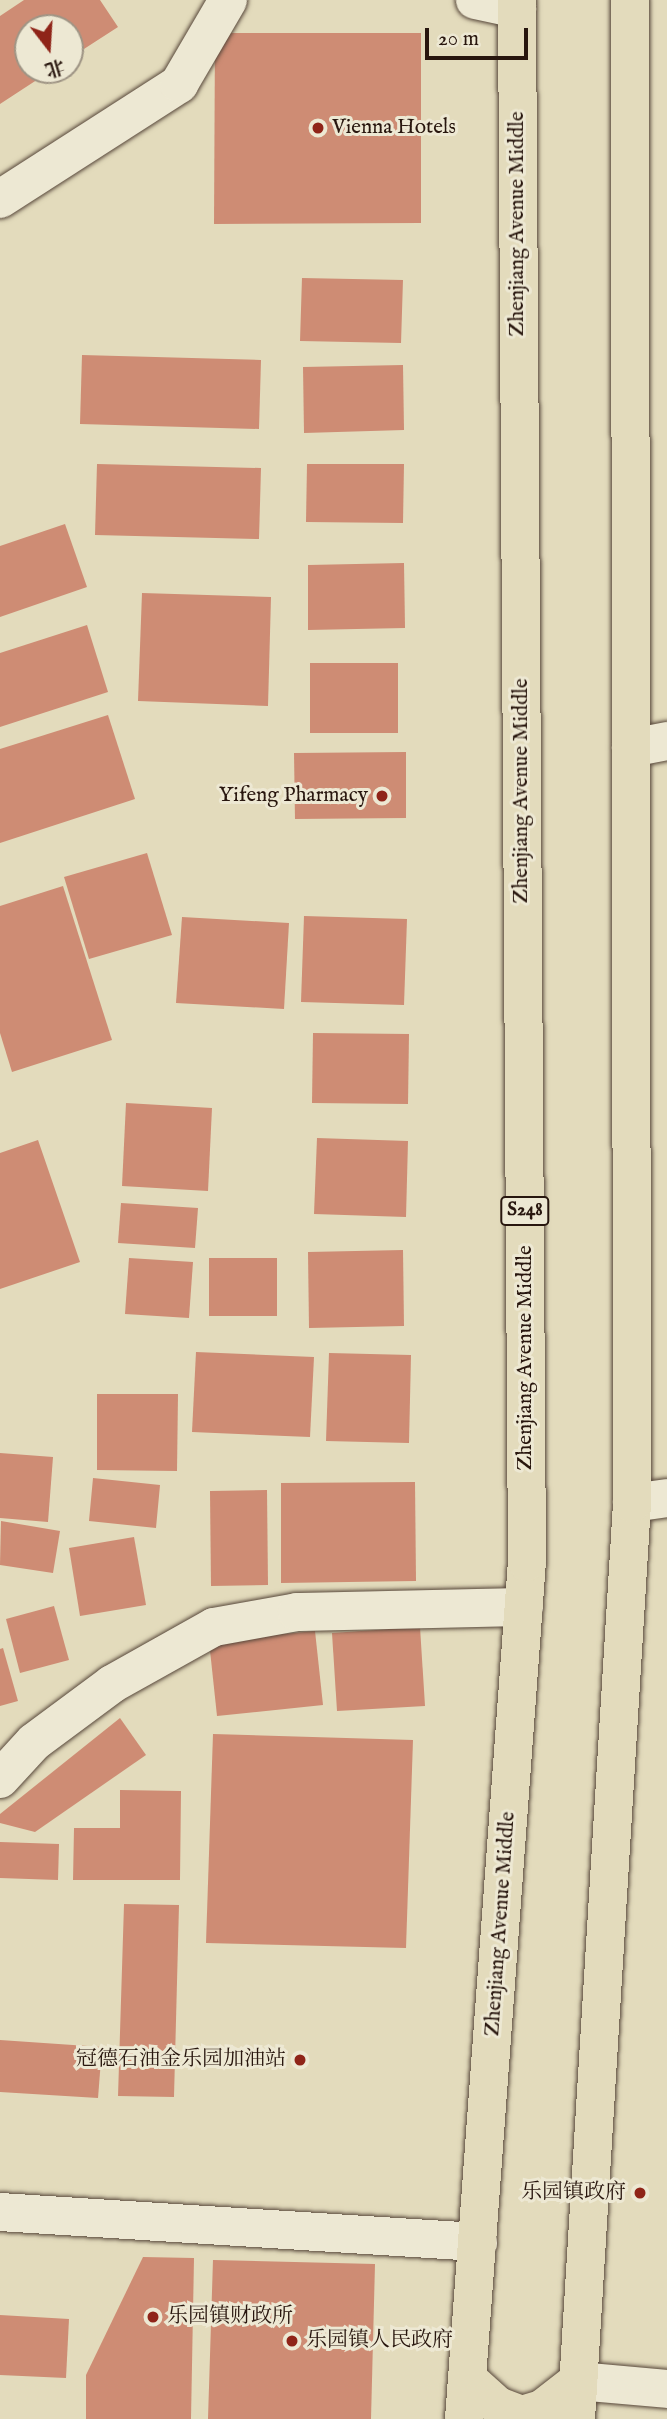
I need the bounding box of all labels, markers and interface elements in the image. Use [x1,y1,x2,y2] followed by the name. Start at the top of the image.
[14,14,84,84] north arrow
[429,14,532,58] scale bar
[438,26,479,53] text: 20 m
[42,53,67,81] text: 北
[505,111,531,337] street label: Zhenjiang Avenue Middle
[332,115,456,141] place label: Vienna Hotels
[310,120,326,136] marker: Vienna Hotels
[509,678,535,904] street label: Zhenjiang Avenue Middle
[219,783,368,809] place label: Yifeng Pharmacy
[374,788,390,804] marker: Yifeng Pharmacy
[499,1196,551,1226] road number: S248
[513,1245,539,1471] street label: Zhenjiang Avenue Middle
[481,1811,521,2037] street label: Zhenjiang Avenue Middle
[76,2047,286,2073] place label: 冠德石油金乐园加油站
[292,2052,308,2068] marker: 冠德石油金乐园加油站
[521,2180,626,2206] place label: 乐园镇政府
[632,2185,648,2201] marker: 乐园镇政府
[167,2304,293,2330] place label: 乐园镇财政所
[145,2309,161,2325] marker: 乐园镇财政所
[306,2328,453,2354] place label: 乐园镇人民政府
[284,2333,300,2349] marker: 乐园镇人民政府

